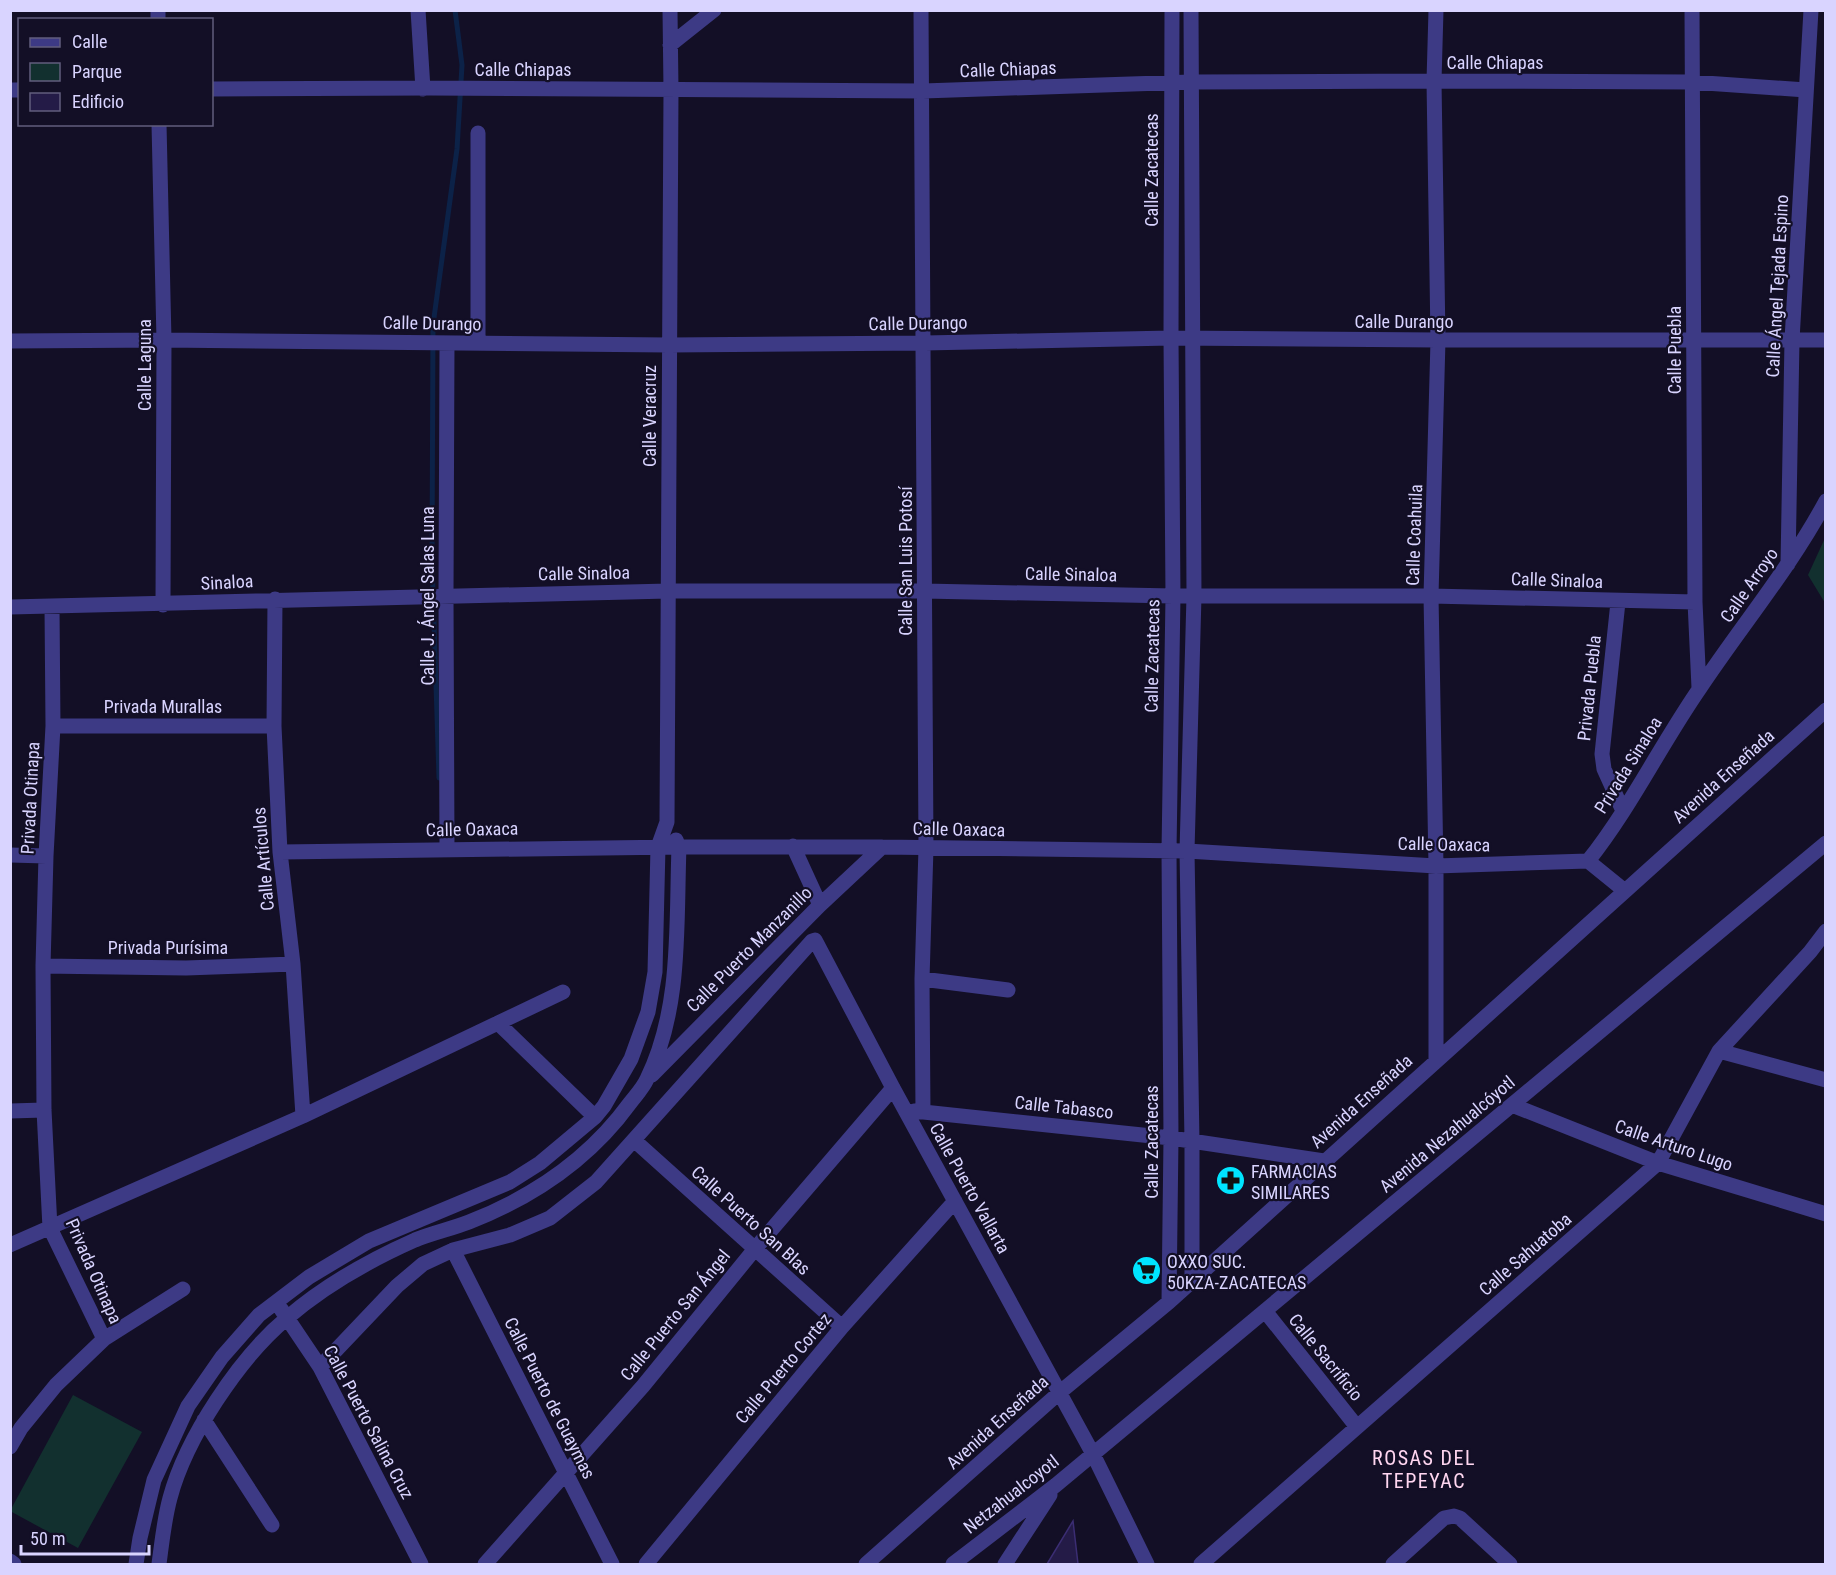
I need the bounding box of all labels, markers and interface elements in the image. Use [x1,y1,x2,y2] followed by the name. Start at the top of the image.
[18,18,213,126] legend
[72,31,108,52] text: Calle
[1446,52,1544,73] street label: Calle Chiapas
[959,57,1057,81] street label: Calle Chiapas
[474,59,572,80] street label: Calle Chiapas
[72,61,122,82] text: Parque
[72,91,124,112] text: Edificio
[1141,113,1162,227] street label: Calle Zacatecas
[1762,194,1792,378] street label: Calle Ángel Tejada Espino
[1664,306,1685,394] street label: Calle Puebla
[1354,311,1454,332] street label: Calle Durango
[382,312,482,334] street label: Calle Durango
[868,312,968,334] street label: Calle Durango
[134,319,155,411] street label: Calle Laguna
[639,365,660,467] street label: Calle Veracruz
[1402,484,1426,586] street label: Calle Coahuila
[895,486,916,636] street label: Calle San Luis Potosí
[417,506,438,686] street label: Calle J. Ángel Salas Luna
[1716,544,1782,626] street label: Calle Arroyo
[538,562,630,584] street label: Calle Sinaloa
[1025,563,1117,585] street label: Calle Sinaloa
[1511,568,1603,592] street label: Calle Sinaloa
[200,570,254,594] street label: Sinaloa
[1141,599,1163,713] street label: Calle Zacatecas
[1573,634,1605,742] street label: Privada Puebla
[104,696,222,717] street label: Privada Murallas
[1590,713,1666,817] street label: Privada Sinaloa
[1668,725,1778,827] street label: Avenida Enseñada
[17,741,43,855] street label: Privada Otinapa
[248,806,278,912] street label: Calle Artículos
[426,818,518,840] street label: Calle Oaxaca
[913,818,1005,840] street label: Calle Oaxaca
[1398,833,1490,855] street label: Calle Oaxaca
[682,882,816,1016] street label: Calle Puerto Manzanillo
[108,937,228,958] street label: Privada Purísima
[1306,1050,1416,1152] street label: Avenida Enseñada
[1375,1071,1519,1197] street label: Avenida Nezahualcóyotl
[1141,1085,1162,1199] street label: Calle Zacatecas
[1013,1091,1115,1123] street label: Calle Tabasco
[1612,1115,1736,1175] street label: Calle Arturo Lugo
[925,1119,1015,1257] street label: Calle Puerto Vallarta
[687,1161,815,1279] street label: Calle Puerto San Blas
[1251,1161,1337,1203] place label: FARMACIAS SIMILARES
[1214,1165,1246,1197] pharmacy icon: FARMACIAS SIMILARES
[1475,1208,1575,1300] street label: Calle Sahuatoba
[62,1215,126,1327] street label: Privada Otinapa
[616,1245,734,1385] street label: Calle Puerto San Ángel
[1167,1251,1306,1293] place label: OXXO SUC. 50KZA-ZACATECAS
[1130,1255,1162,1287] supermarket icon: OXXO SUC. 50KZA-ZACATECAS
[731,1308,835,1428] street label: Calle Puerto Cortez
[1285,1309,1367,1405] street label: Calle Sacrificio
[500,1314,600,1482] street label: Calle Puerto de Guaymas
[320,1342,418,1503] street label: Calle Puerto Salina Cruz
[942,1371,1052,1473] street label: Avenida Enseñada
[1372,1446,1476,1493] district label: ROSAS DEL TEPEYAC
[959,1450,1063,1538] street label: Netzahualcoyotl
[21,1518,148,1556] scale bar
[30,1528,65,1549] text: 50 m

